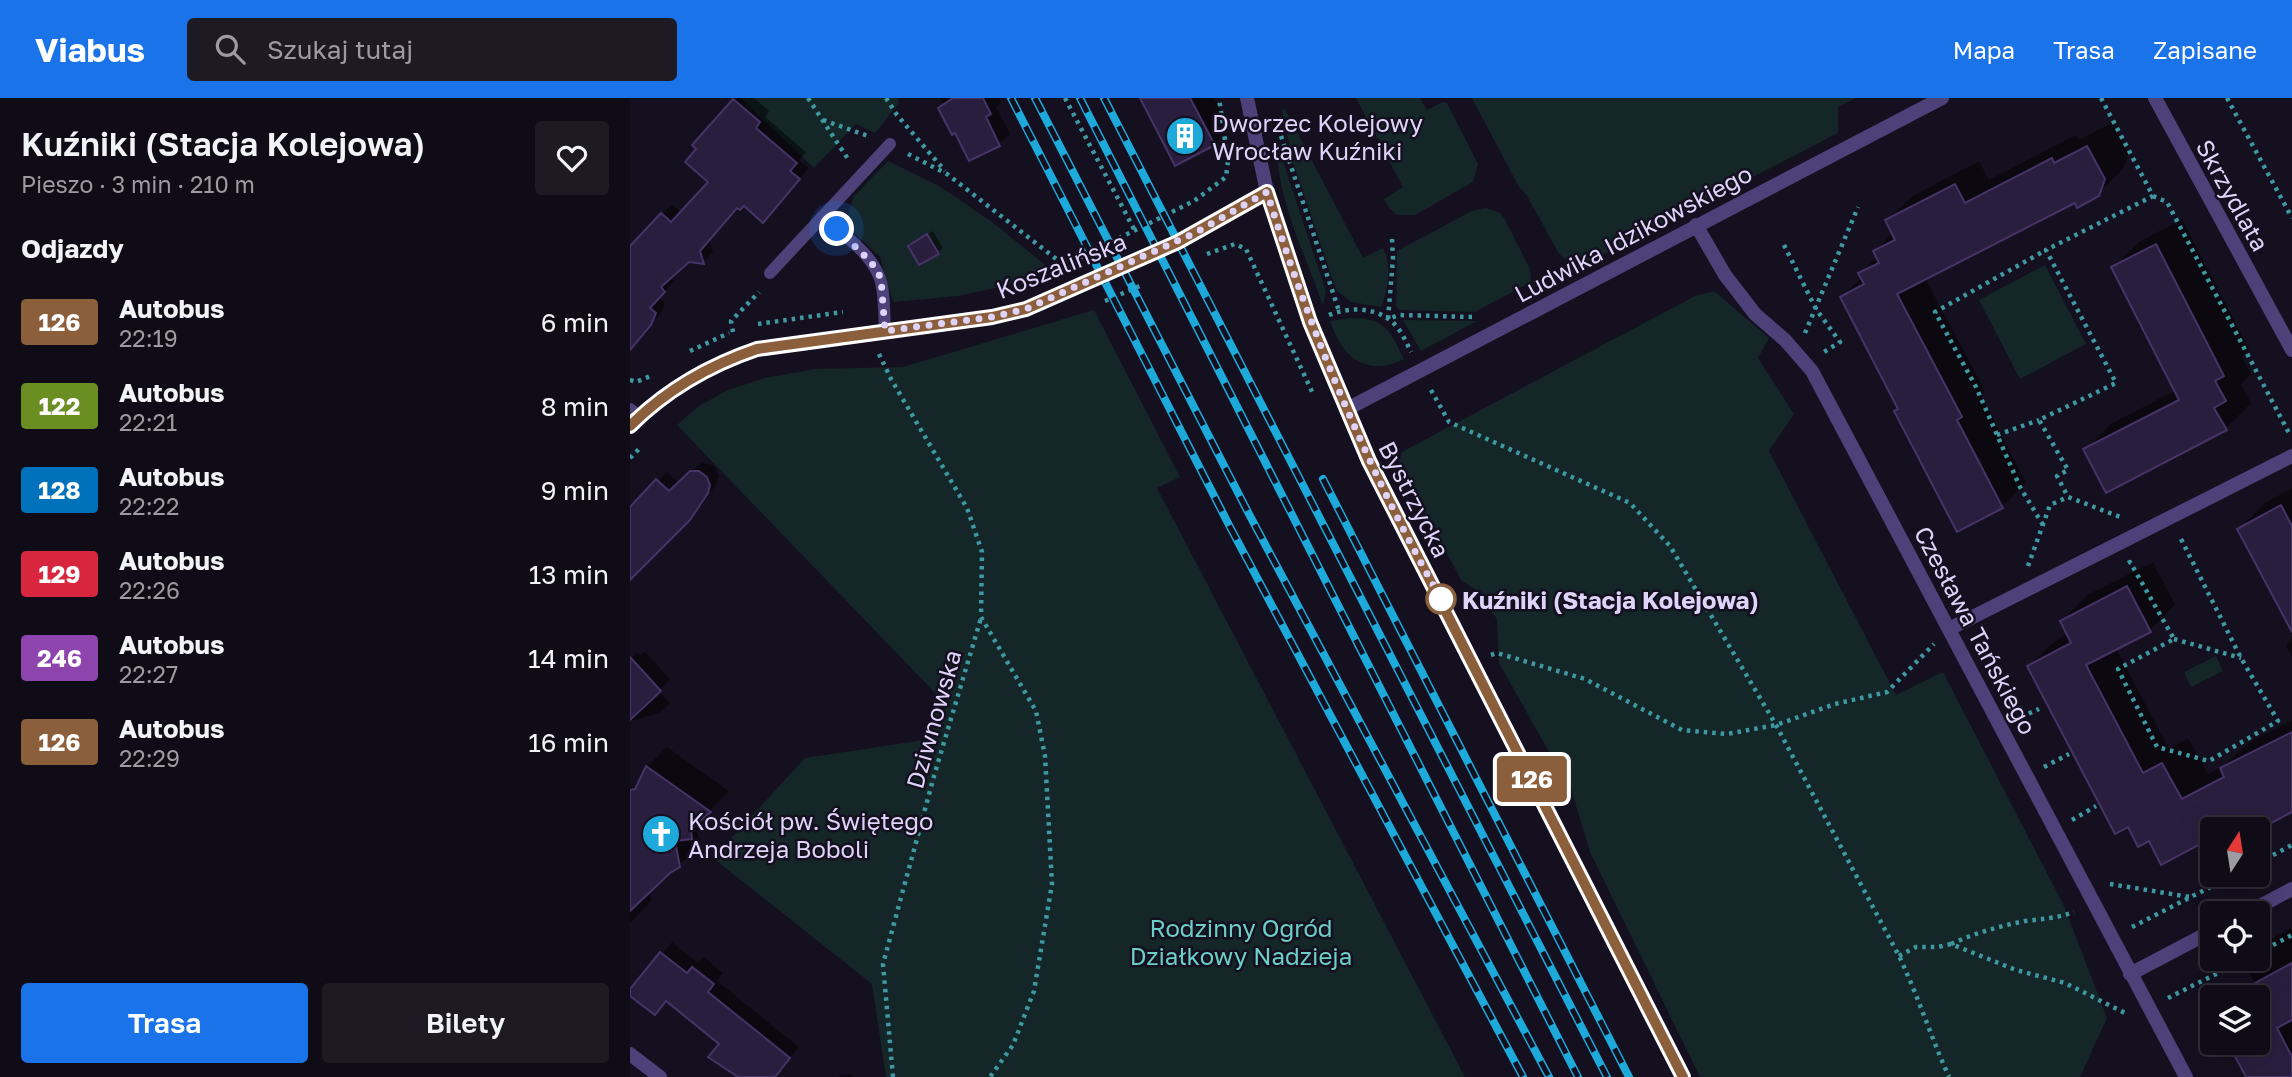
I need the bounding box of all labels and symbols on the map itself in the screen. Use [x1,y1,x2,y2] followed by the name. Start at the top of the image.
[1212,108,1423,165] place label: Dworzec Kolejowy Wrocław Kuźniki
[1164,115,1206,157] building icon: Dworzec Kolejowy Wrocław Kuźniki
[2191,134,2275,256] street label: Skrzydlata
[1509,158,1757,308] street label: Ludwika Idzikowskiego
[819,211,854,246] your location
[992,226,1130,304] street label: Koszalińska
[1373,436,1457,562] street label: Bystrzycka
[1909,521,2043,739] street label: Czesława Tańskiego
[1426,584,1456,614] marker: Kuźniki (Stacja Kolejowa)
[1462,585,1759,614] place label: Kuźniki (Stacja Kolejowa)
[899,646,967,792] street label: Dziwnowska
[1492,756,1572,802] line badge: 126
[688,806,933,863] place label: Kościół pw. Świętego Andrzeja Boboli
[640,813,682,855] church icon: Kościół pw. Świętego Andrzeja Boboli
[2200,817,2270,887] north arrow
[1130,913,1352,970] park label: Rodzinny Ogród Działkowy Nadzieja

